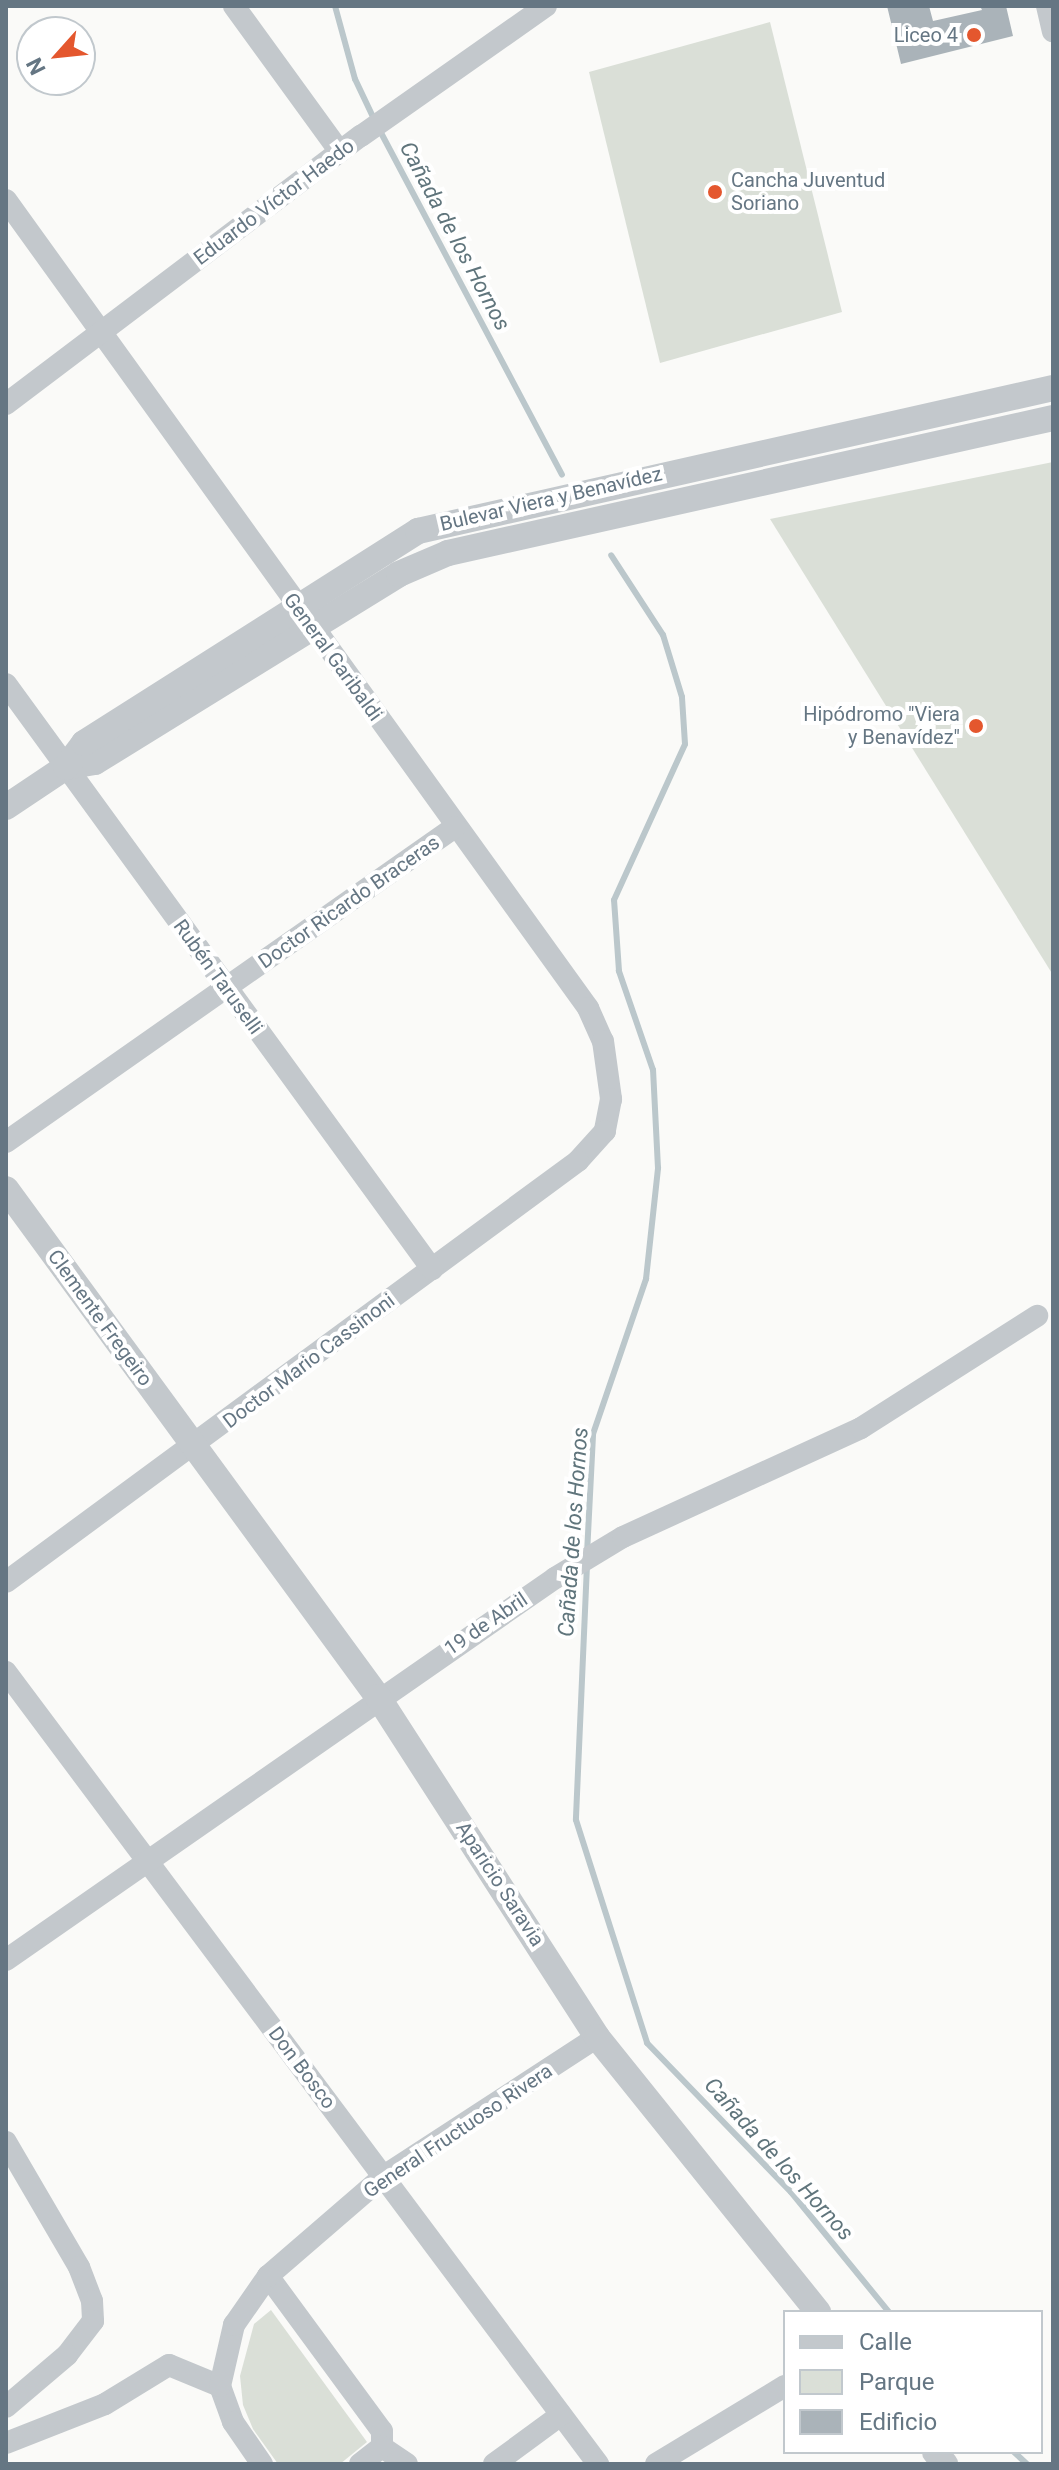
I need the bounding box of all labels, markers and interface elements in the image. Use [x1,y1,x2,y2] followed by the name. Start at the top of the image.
[16,16,96,96] north arrow
[894,23,958,47] place label: Liceo 4
[965,26,983,44] marker: Liceo 4
[21,54,51,79] text: N
[189,134,359,270] street label: Eduardo Víctor Haedo
[394,137,516,335] water label: Cañada de los Hornos
[731,168,885,215] place label: Cancha Juventud Soriano
[706,183,724,201] marker: Cancha Juventud Soriano
[438,462,664,536] street label: Bulevar Viera y Benavídez
[279,588,387,726] street label: General Garibaldi
[803,702,960,749] place label: Hipódromo "Viera y Benavídez"
[967,717,985,735] marker: Hipódromo "Viera y Benavídez"
[254,830,444,974] street label: Doctor Ricardo Braceras
[168,915,268,1039] street label: Rubén Taruselli
[43,1245,157,1391] street label: Clemente Fregeiro
[218,1289,400,1433] street label: Doctor Mario Cassinoni
[553,1426,593,1638] water label: Cañada de los Hornos
[440,1587,532,1661] street label: 19 de Abril
[451,1817,549,1951] street label: Aparicio Saravia
[263,2022,341,2114] street label: Don Bosco
[359,2059,557,2203] street label: General Fructuoso Rivera
[699,2072,859,2246] water label: Cañada de los Hornos
[783,2310,1043,2454] legend
[859,2328,912,2356] text: Calle
[859,2368,935,2396] text: Parque
[859,2408,937,2436] text: Edificio

